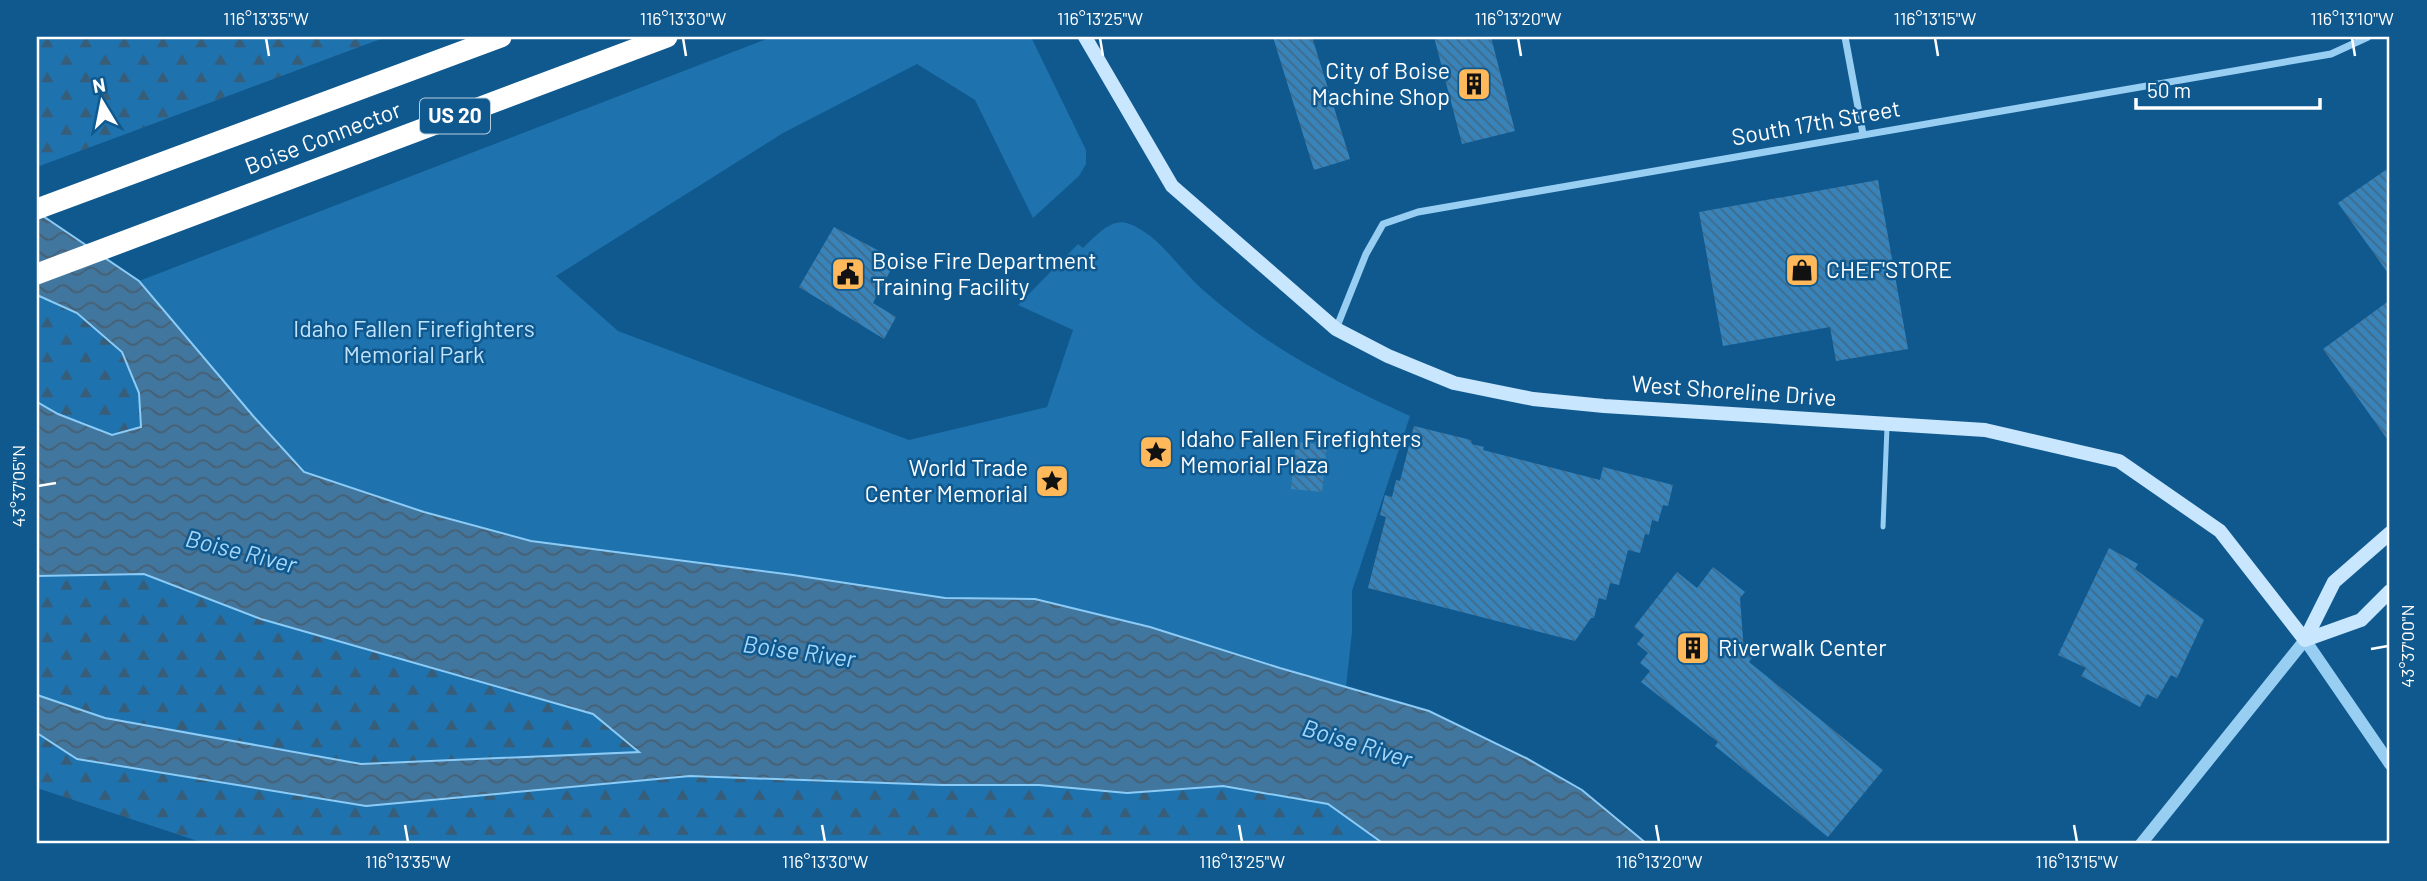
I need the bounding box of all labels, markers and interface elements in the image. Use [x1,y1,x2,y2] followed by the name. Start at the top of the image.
[223,7,309,29] text: 116°13'35"W
[640,7,727,29] text: 116°13'30"W
[1057,7,1143,29] text: 116°13'25"W
[1474,7,1562,29] text: 116°13'20"W
[1894,7,1977,29] text: 116°13'15"W
[2310,7,2394,29] text: 116°13'10"W
[1312,56,1450,110] place label: City of Boise Machine Shop
[1455,65,1493,103] building icon: City of Boise Machine Shop
[66,66,136,136] north arrow
[2136,66,2320,110] scale bar
[91,72,107,97] text: N
[2147,77,2191,102] text: 50 m
[1729,93,1902,151] street label: South 17th Street
[241,94,405,180] street label: Boise Connector
[420,99,490,134] road number: US 20
[872,246,1097,300] place label: Boise Fire Department Training Facility
[1783,251,1821,289] shop icon: CHEF'STORE
[829,255,867,293] public building icon: Boise Fire Department Training Facility
[1826,255,1952,283] place label: CHEF'STORE
[293,314,535,368] park label: Idaho Fallen Firefighters Memorial Park
[1631,369,1837,411] street label: West Shoreline Drive
[1180,424,1421,478] place label: Idaho Fallen Firefighters Memorial Plaza
[1137,433,1175,471] place icon: Idaho Fallen Firefighters Memorial Plaza
[7,445,29,527] text: 43°37'05"N
[865,453,1028,507] place label: World Trade Center Memorial
[1033,462,1071,500] place icon: World Trade Center Memorial
[183,523,301,579] water label: Boise River
[2396,604,2418,688] text: 43°37'00"N
[741,628,859,673] water label: Boise River
[1674,629,1712,667] building icon: Riverwalk Center
[1718,633,1887,661] place label: Riverwalk Center
[1299,712,1417,773] water label: Boise River
[365,850,451,872] text: 116°13'35"W
[782,850,869,872] text: 116°13'30"W
[1199,850,1285,872] text: 116°13'25"W
[1615,850,1703,872] text: 116°13'20"W
[2036,850,2119,872] text: 116°13'15"W

